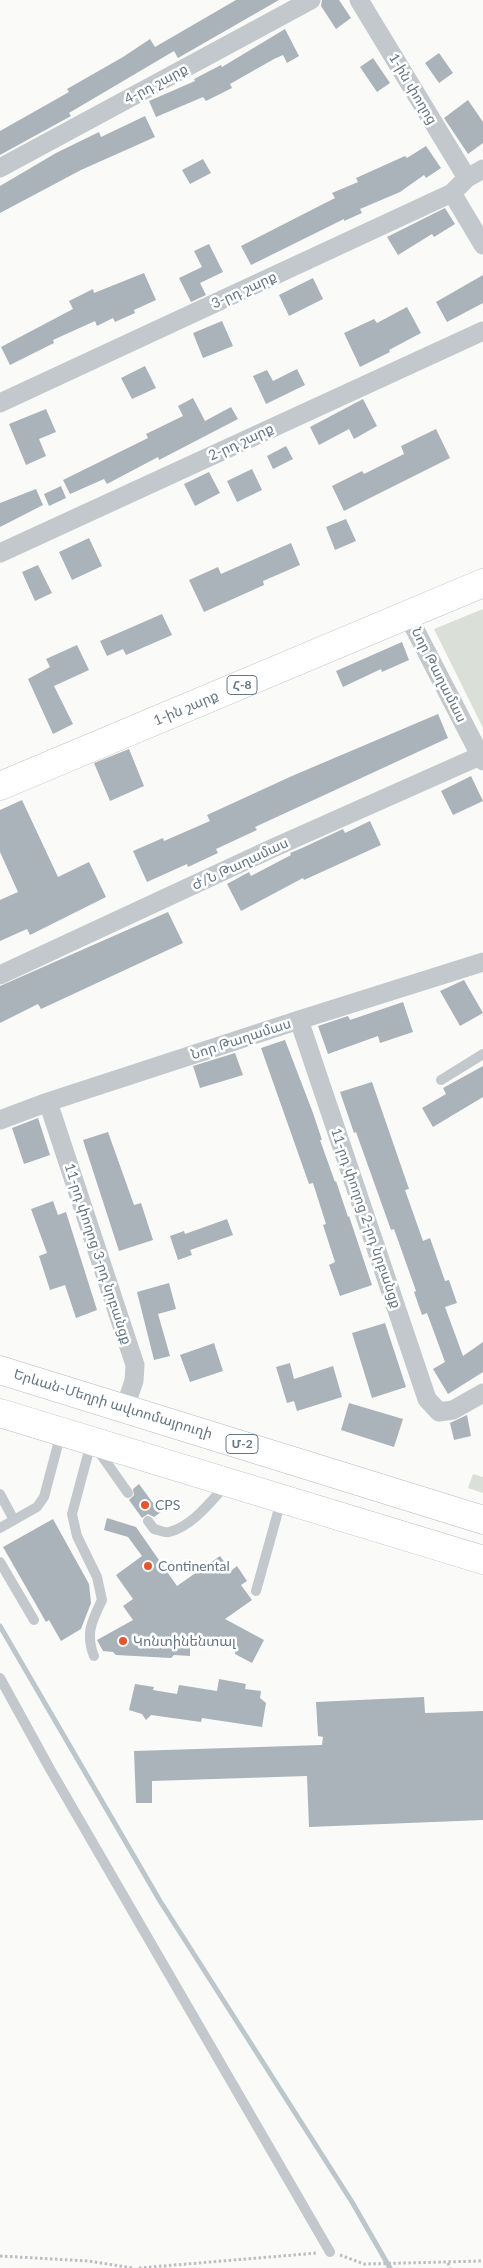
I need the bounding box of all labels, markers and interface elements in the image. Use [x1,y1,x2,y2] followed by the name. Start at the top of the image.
[385,50,441,128] street label: 1-ին փողոց
[121,60,191,108] street label: 4-րդ շարք
[209,268,279,312] street label: 3-րդ շարք
[206,420,276,464] street label: 2-րդ շարք
[408,625,470,725] street label: Նոր Թաղամաս
[227,676,257,694] road number: Հ-8
[151,687,221,729] street label: 1-ին շարք
[189,834,291,894] street label: Ժ/Ն Թաղամաս
[189,1015,293,1063] street label: Նոր Թաղամաս
[327,1126,405,1310] street label: 11-րդ փողոց 2-րդ նրբանցք
[61,1161,135,1347] street label: 11-րդ փողոց 3-րդ նրբանցք
[12,1366,214,1442] street label: Երևան-Մեղրի ավտոմայրուղի
[226,1435,258,1454] road number: Մ-2
[155,1497,180,1513] place label: CPS
[139,1499,151,1511] marker: CPS
[158,1558,230,1574] place label: Continental
[142,1560,154,1572] marker: Continental
[133,1633,236,1649] place label: Կոնտինենտալ
[117,1635,129,1647] marker: Կոնտինենտալ

